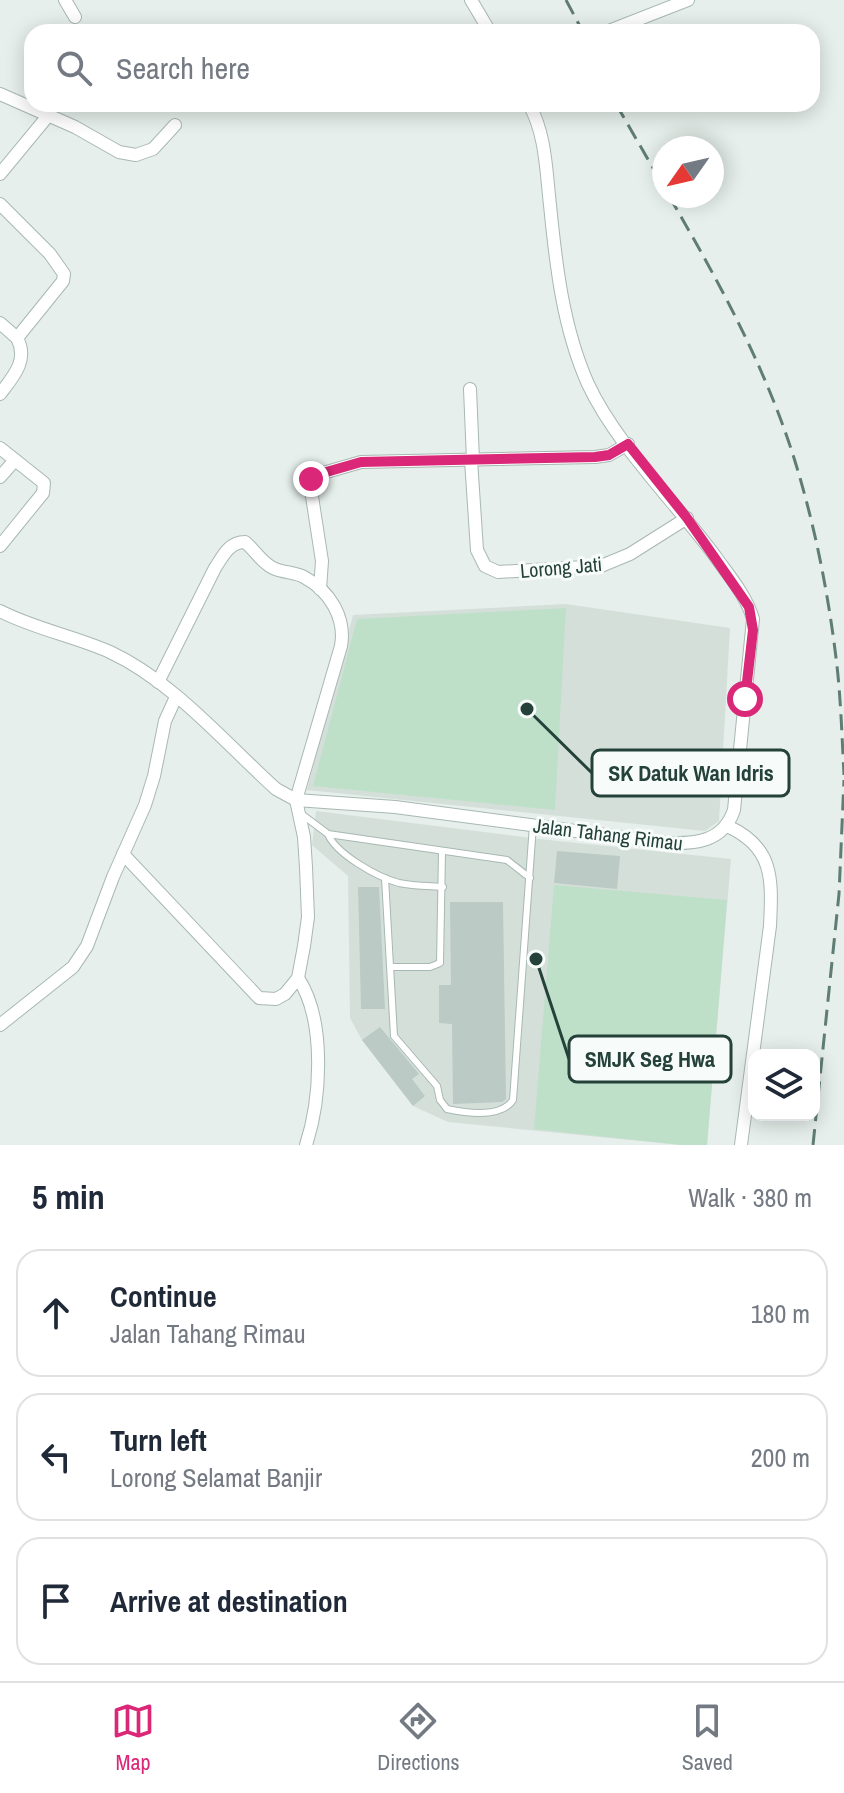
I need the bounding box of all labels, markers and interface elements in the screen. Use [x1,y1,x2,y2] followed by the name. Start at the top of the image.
[24,24,820,112] search box
[52,46,96,90] icon: search
[116,48,250,88] text: Search here
[652,136,724,208] north arrow
[293,461,329,497] route end
[519,550,603,584] street label: Lorong Jati
[727,681,763,717] route start
[592,750,789,796] callout: SK Datuk Wan Idris
[608,758,774,788] text: SK Datuk Wan Idris
[532,811,684,857] street label: Jalan Tahang Rimau
[569,1036,731,1082] callout: SMJK Seg Hwa
[585,1044,715,1074] text: SMJK Seg Hwa
[748,1049,820,1121] map controls
[748,1049,820,1121] button: layers
[32,1174,105,1220] text: 5 min
[688,1180,812,1215] text: Walk · 380 m
[110,1276,217,1316] text: Continue
[34,1291,78,1335] icon: ahead
[751,1296,810,1331] text: 180 m
[110,1316,306,1351] text: Jalan Tahang Rimau
[110,1420,207,1460] text: Turn left
[34,1435,78,1479] icon: left
[751,1440,810,1475] text: 200 m
[110,1460,322,1495] text: Lorong Selamat Banjir
[34,1579,78,1623] icon: arrive
[110,1581,348,1621] text: Arrive at destination
[111,1699,155,1777] tab: Map
[377,1699,460,1777] tab: Directions
[682,1699,733,1777] tab: Saved

